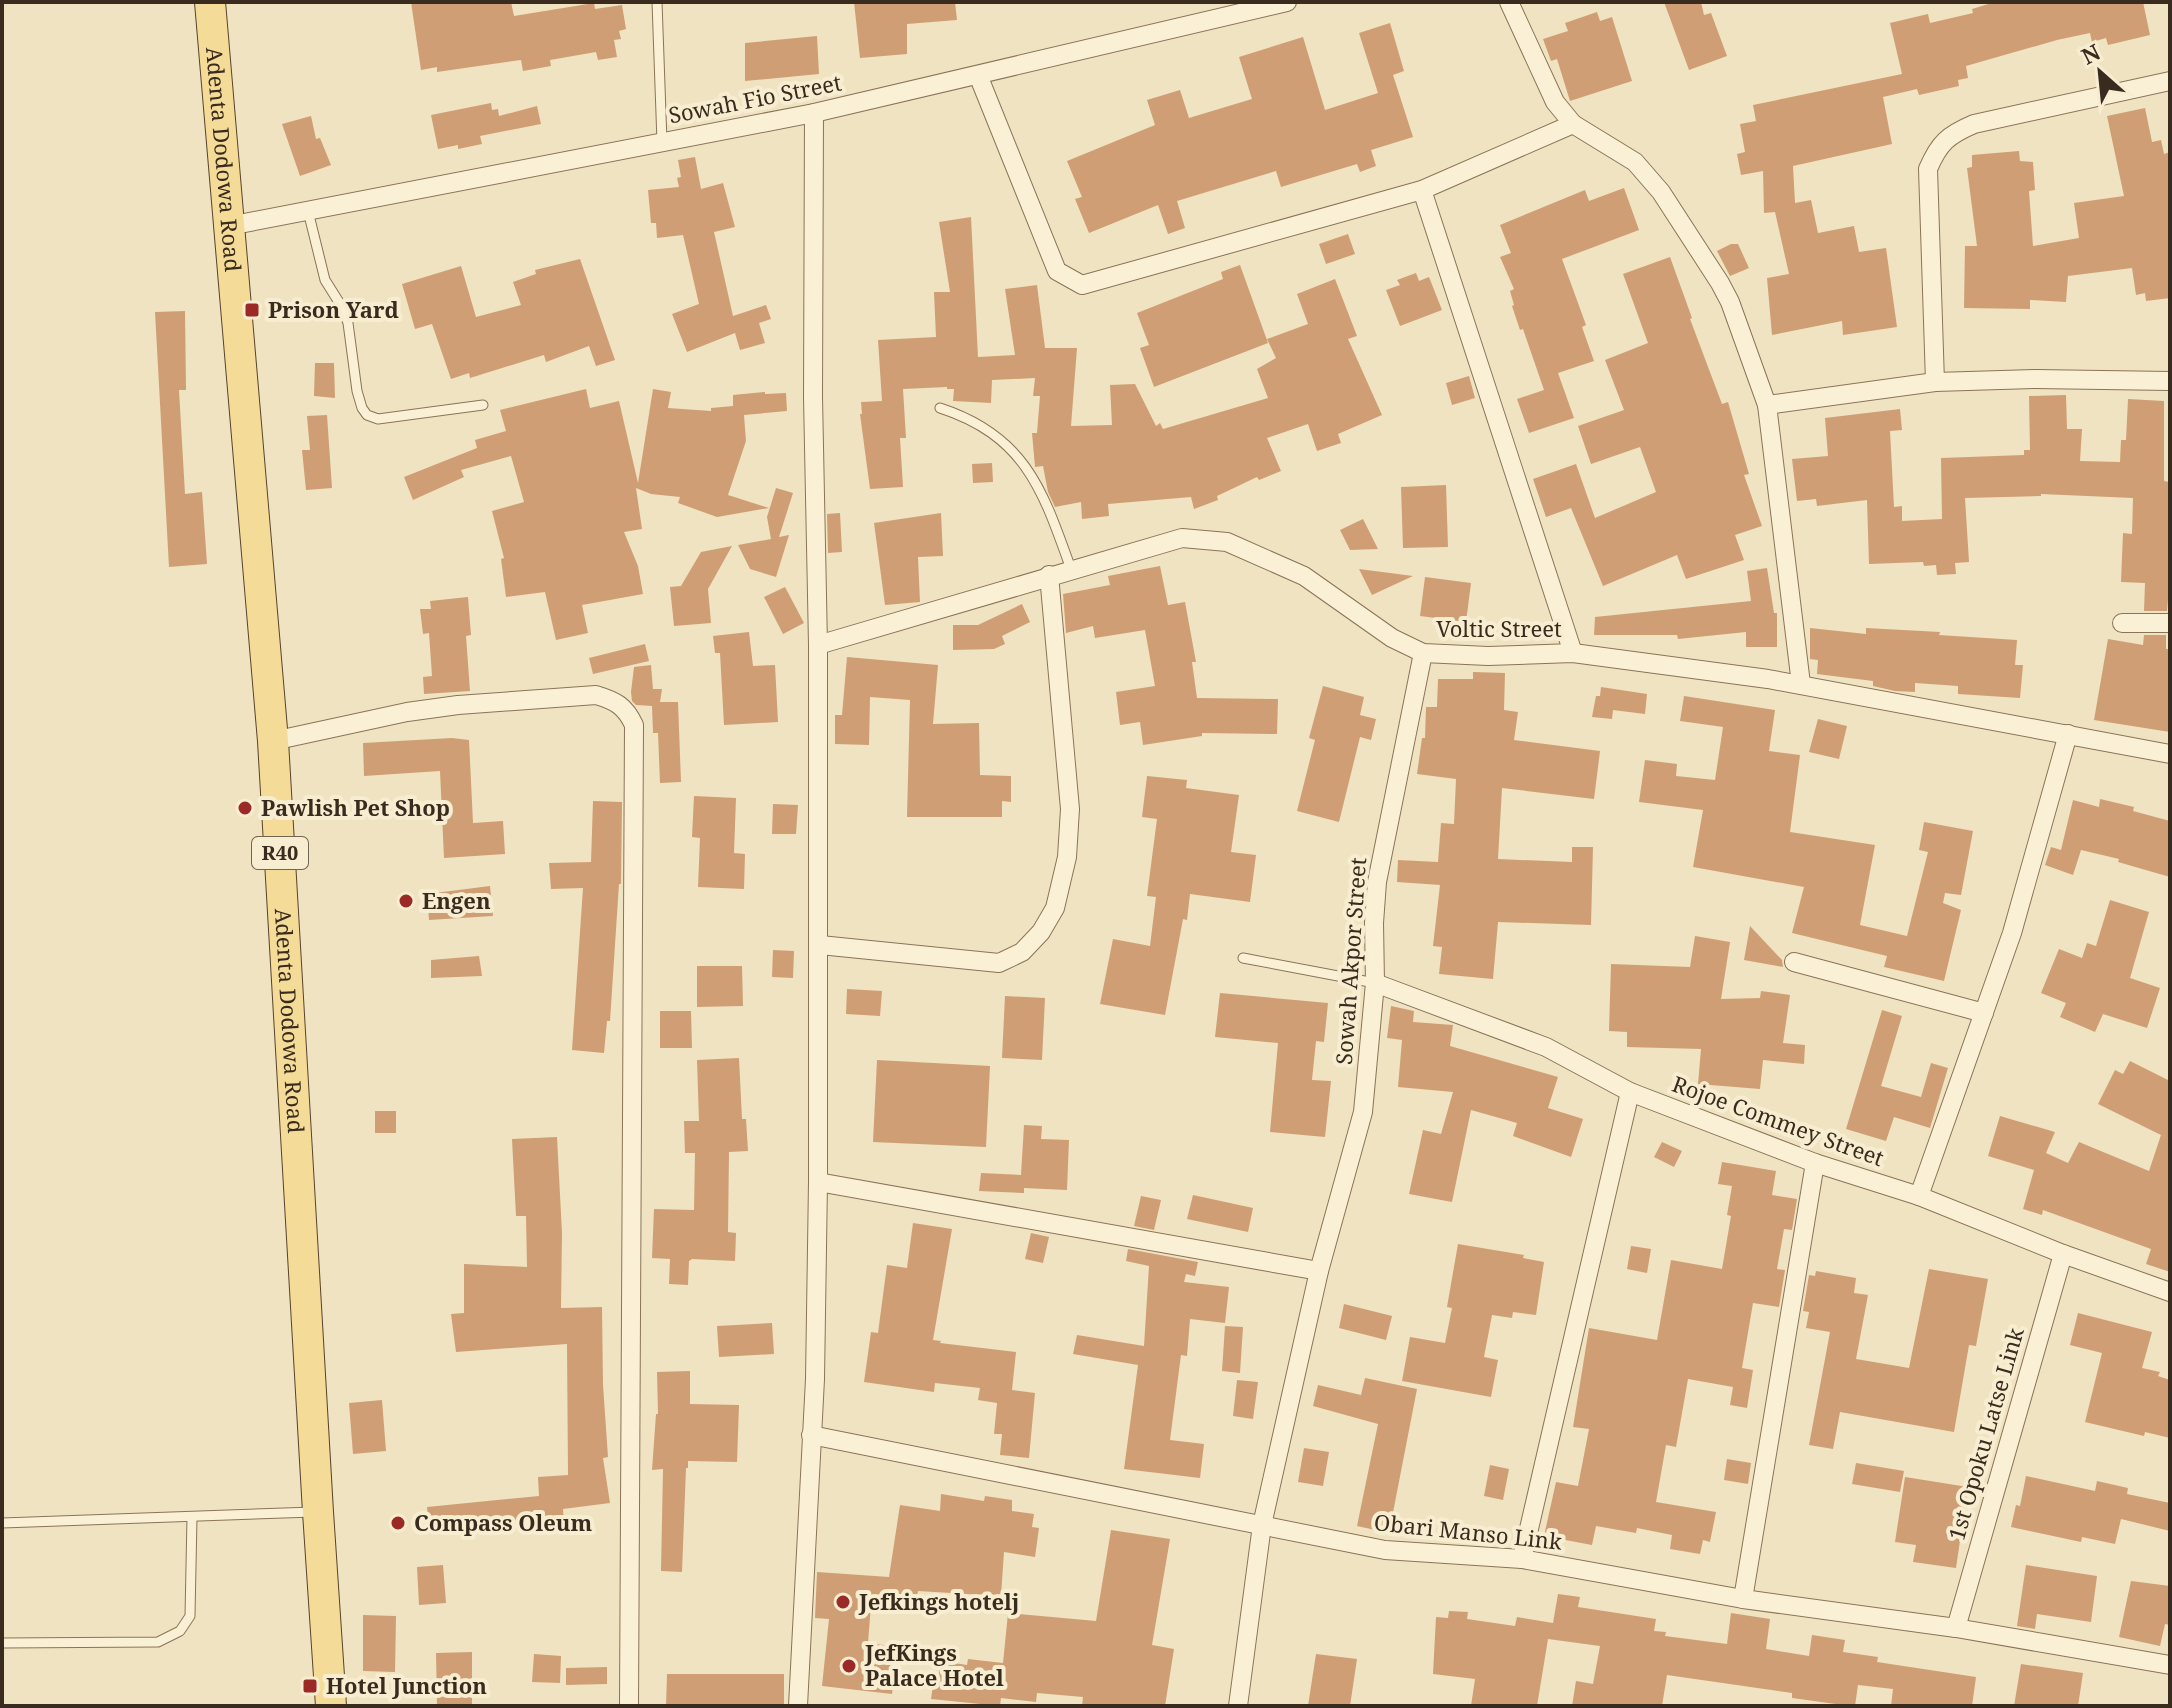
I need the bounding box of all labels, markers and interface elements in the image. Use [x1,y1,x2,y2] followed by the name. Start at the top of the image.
[2060,32,2140,112] north arrow
[2076,36,2105,71] text: N
[200,46,249,273] street label: Adenta Dodowa Road
[666,67,844,129] street label: Sowah Fio Street
[268,294,399,324] place label: Prison Yard
[243,301,261,319] marker: Prison Yard
[1436,613,1562,643] street label: Voltic Street
[261,792,450,822] place label: Pawlish Pet Shop
[236,799,254,817] marker: Pawlish Pet Shop
[252,837,308,869] road number: R40
[1328,856,1372,1066] street label: Sowah Akpor Street
[422,885,491,915] place label: Engen
[397,892,415,910] marker: Engen
[269,907,312,1135] street label: Adenta Dodowa Road
[1668,1068,1888,1172] street label: Rojoe Commey Street
[1940,1324,2030,1544] street label: 1st Opoku Latse Link
[1373,1506,1564,1556] street label: Obari Manso Link
[414,1507,593,1537] place label: Compass Oleum
[389,1514,407,1532] marker: Compass Oleum
[858,1586,1019,1616] place label: Jefkings hotelj
[834,1593,852,1611] marker: Jefkings hotelj
[864,1637,1004,1692] place label: JefKings Palace Hotel
[840,1657,858,1675] marker: JefKings Palace Hotel
[326,1670,487,1700] place label: Hotel Junction
[301,1677,319,1695] marker: Hotel Junction

